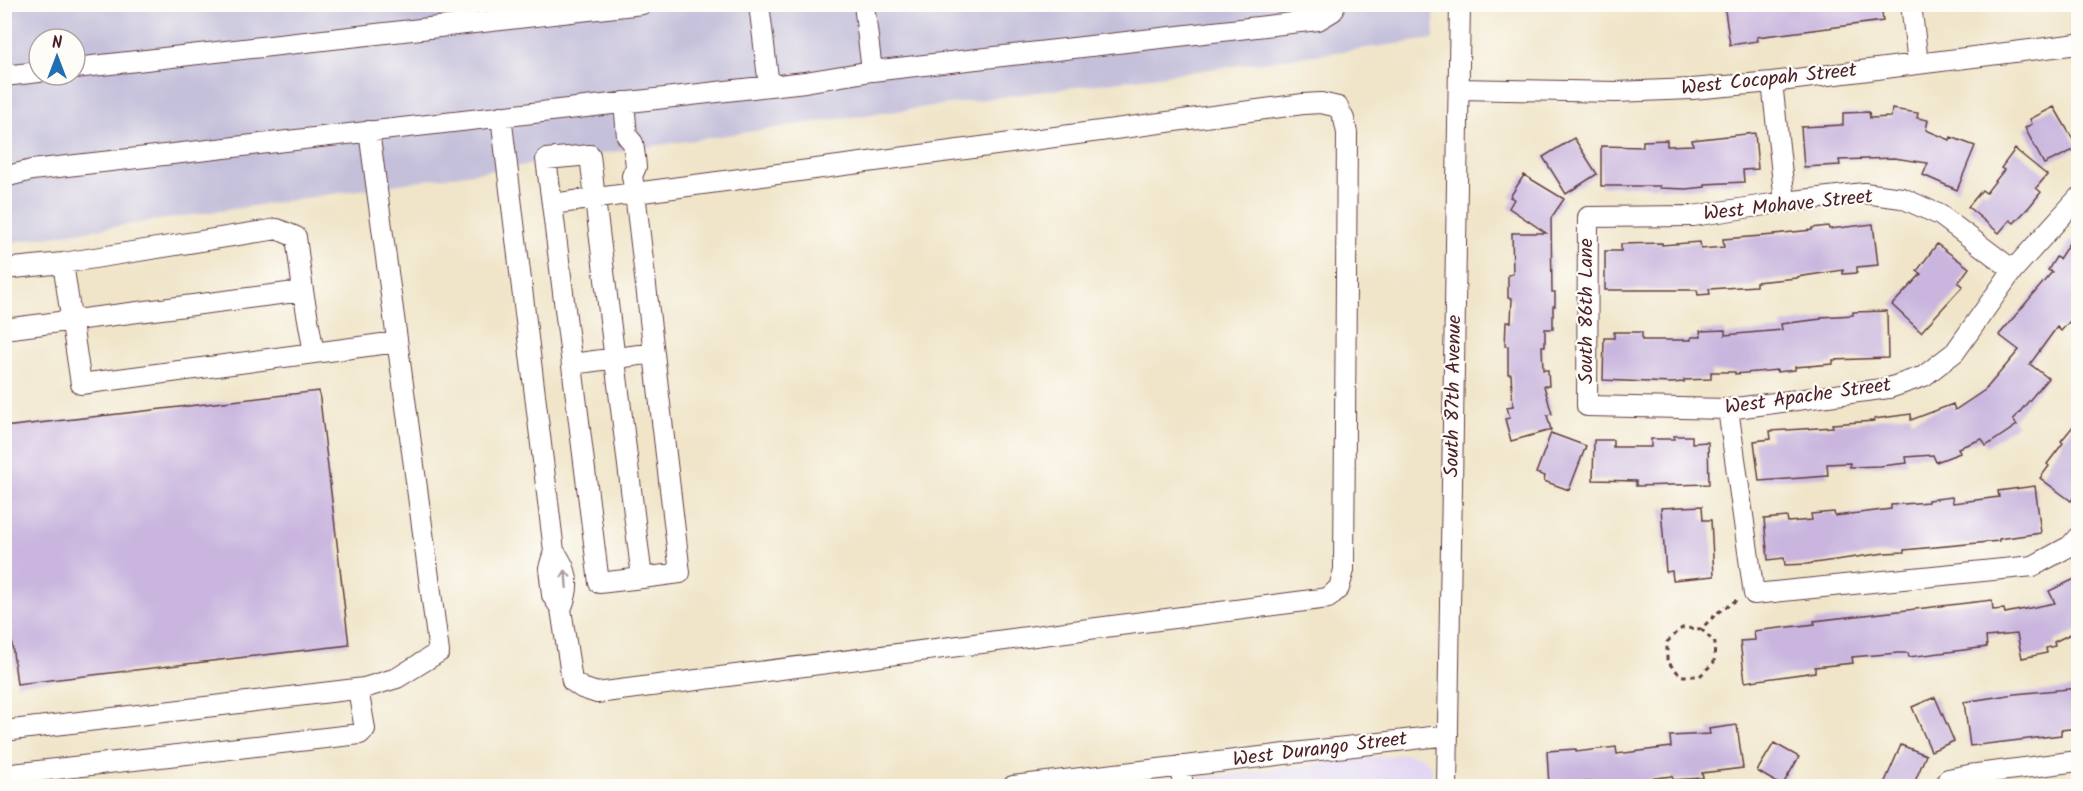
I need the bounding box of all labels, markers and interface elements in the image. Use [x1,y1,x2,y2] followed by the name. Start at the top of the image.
[27,27,87,87] north arrow
[52,31,62,56] text: N
[1680,55,1859,105] street label: West Cocopah Street
[1702,181,1874,231] street label: West Mohave Street
[1571,238,1603,384] street label: South 86th Lane
[1437,315,1471,477] street label: South 87th Avenue
[1723,369,1893,424] street label: West Apache Street
[560,569,571,589] one-way arrow
[1231,723,1409,777] street label: West Durango Street

